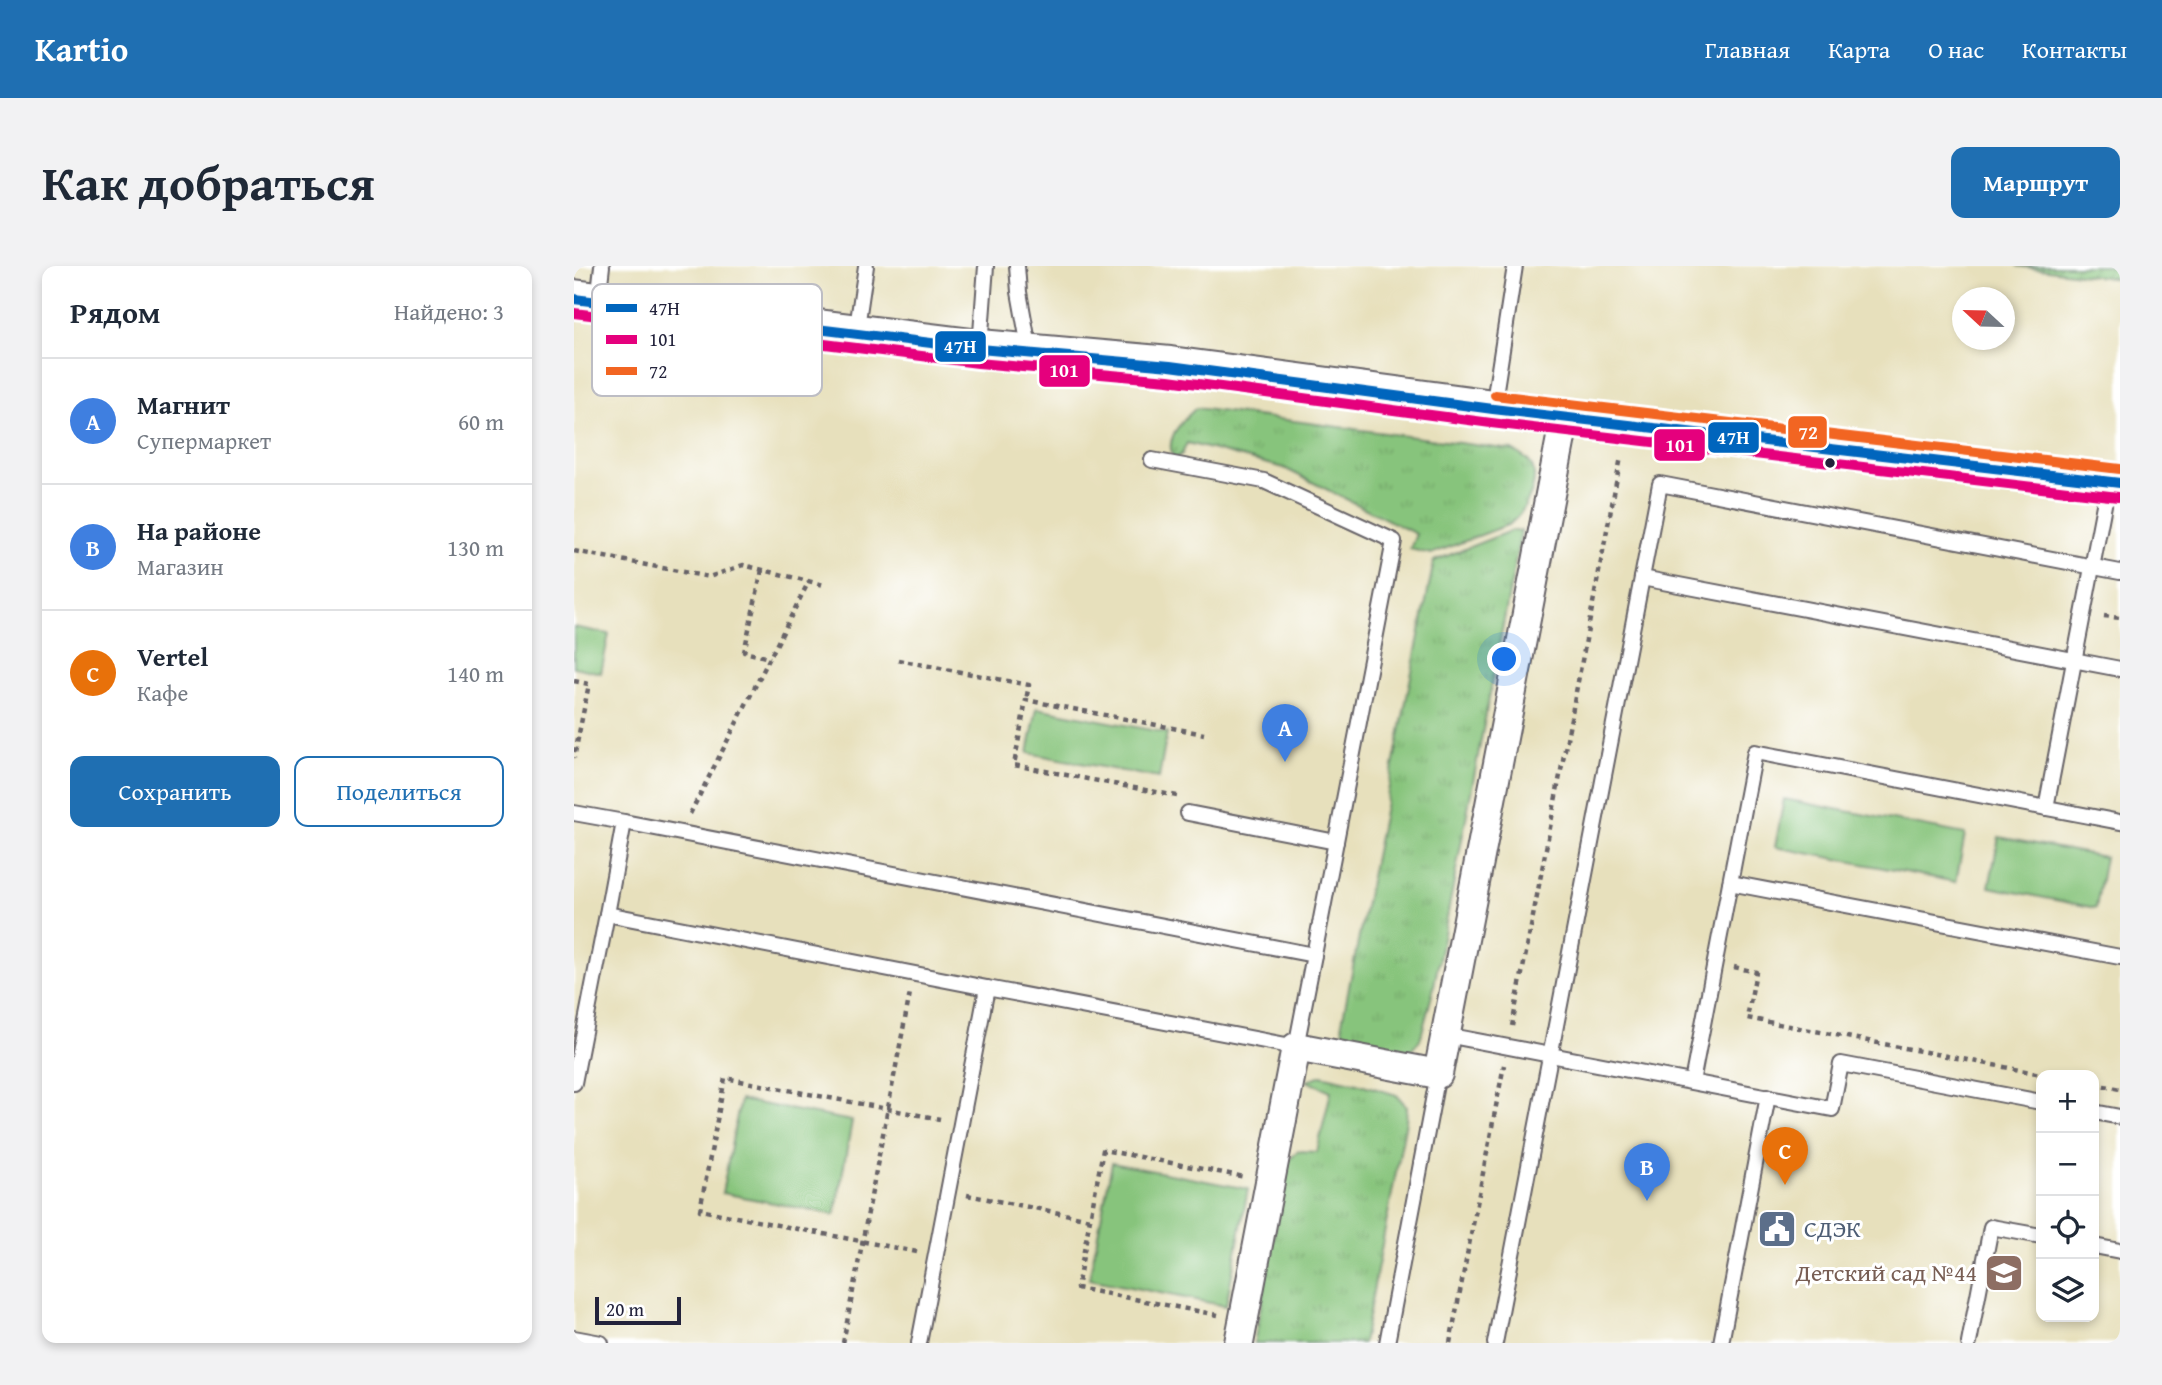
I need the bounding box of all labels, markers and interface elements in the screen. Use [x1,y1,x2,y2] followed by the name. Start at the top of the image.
[35,25,128,73] text: Kartio
[1705,32,1790,67] text: Главная
[1828,32,1890,67] text: Карта
[1928,32,1984,67] text: О нас
[2022,32,2127,67] text: Контакты
[42,146,375,218] text: Как добраться
[1951,147,2120,218] button: Маршрут
[592,284,822,396] legend
[1952,287,2015,350] north arrow
[70,290,161,334] text: Рядом
[649,294,680,322] text: 47Н
[394,295,504,328] text: Найдено: 3
[649,325,676,353] text: 101
[934,330,987,363] line badge: 47Н
[944,332,976,360] text: 47Н
[1038,354,1091,388] line badge: 101
[1049,356,1079,384] text: 101
[649,357,667,385] text: 72
[137,385,230,424] text: Магнит
[86,405,100,438] text: A
[458,405,504,438] text: 60 m
[1787,415,1828,449] line badge: 72
[1798,418,1818,446] text: 72
[1707,421,1760,454] line badge: 47Н
[1717,423,1749,451] text: 47Н
[137,424,271,457] text: Супермаркет
[1653,428,1706,462] line badge: 101
[1665,431,1695,459] text: 101
[1823,456,1837,470] unlabelled marker
[137,511,261,550] text: На районе
[86,531,100,564] text: B
[447,531,504,564] text: 130 m
[137,550,224,583] text: Магазин
[137,637,208,676] text: Vertel
[1487,642,1521,676] your location
[86,657,100,690] text: C
[447,657,504,690] text: 140 m
[137,676,188,709] text: Кафе
[1262,704,1308,762] pin: A
[70,756,280,827] button: Сохранить
[294,756,504,827] button: Поделиться
[2036,1070,2099,1322] map controls
[2036,1070,2099,1133] button: +
[1762,1127,1808,1185] pin: C
[2036,1133,2099,1196] button: −
[1624,1143,1670,1201] pin: B
[2036,1196,2099,1259] button: locate
[1756,1208,1798,1250] public building icon: СДЭК
[1804,1211,1861,1246] place label: СДЭК
[1983,1252,2025,1294] school or university icon: Детский сад №44
[1795,1255,1977,1290] place label: Детский сад №44
[2036,1259,2099,1322] button: layers
[595,1294,681,1326] scale bar
[606,1295,644,1323] text: 20 m

